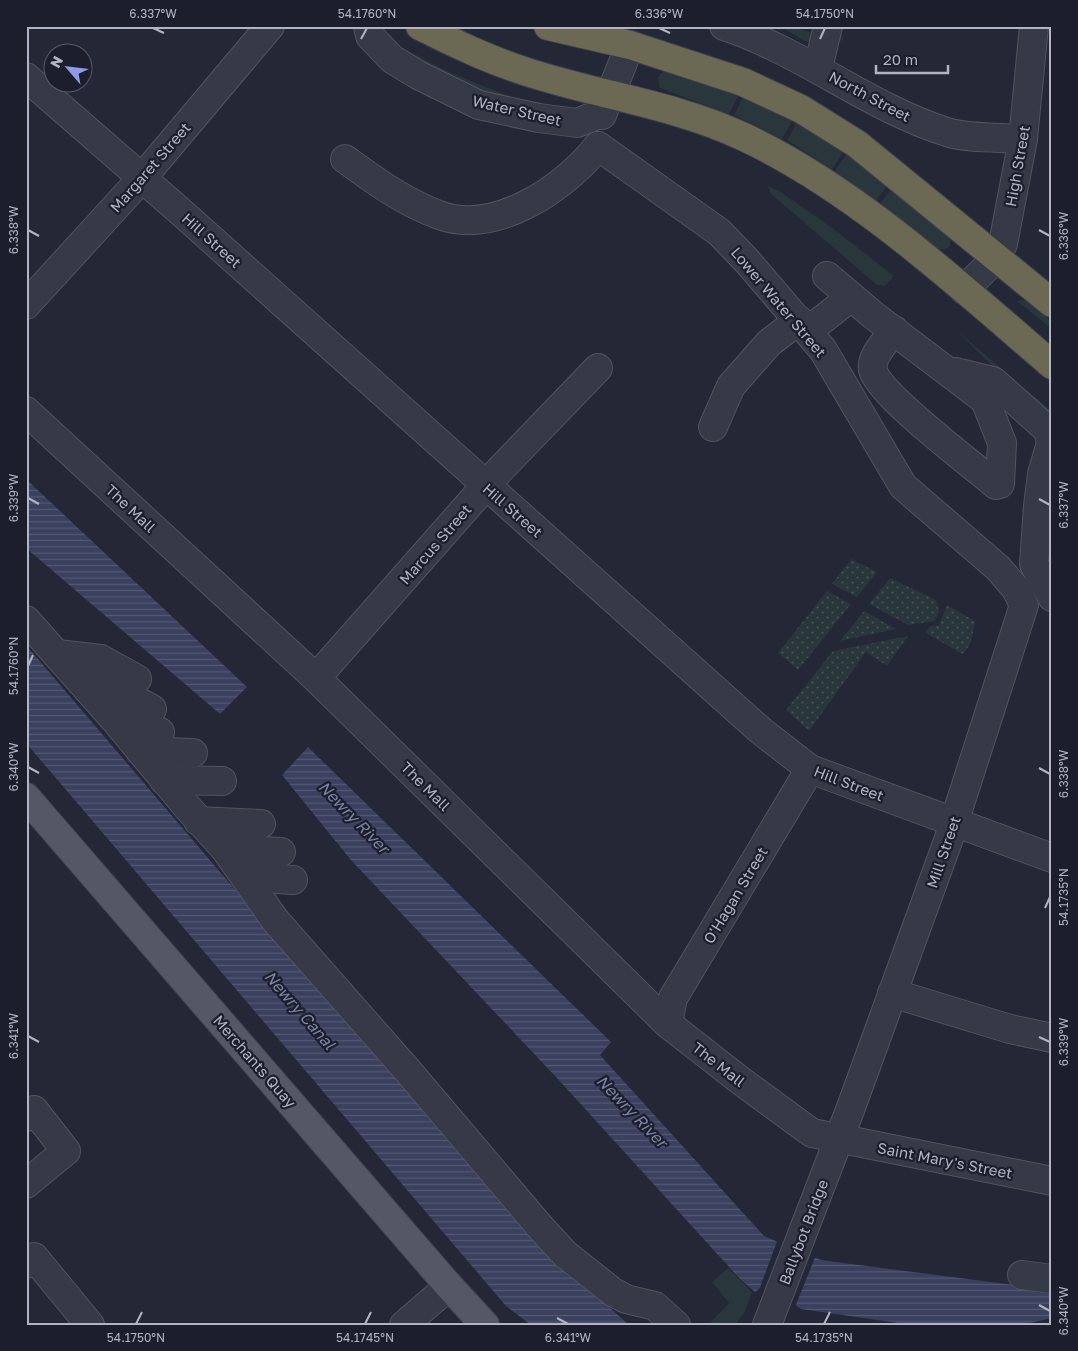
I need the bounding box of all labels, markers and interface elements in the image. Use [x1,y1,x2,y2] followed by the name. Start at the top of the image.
[129,6,177,21] text: 6.337°W
[338,6,396,21] text: 54.1760°N
[635,6,684,21] text: 6.336°W
[796,6,854,21] text: 54.1750°N
[42,42,92,92] north arrow
[876,42,948,74] scale bar
[883,50,918,68] text: 20 m
[46,53,66,70] text: N
[826,67,914,125] street label: North Street
[471,91,563,129] street label: Water Street
[106,118,194,216] street label: Margaret Street
[1001,124,1033,208] street label: High Street
[6,205,21,254] text: 6.338°W
[179,209,245,271] street label: Hill Street
[1056,211,1071,260] text: 6.336°W
[728,243,830,361] street label: Lower Water Street
[6,473,21,522] text: 6.339°W
[479,479,547,541] street label: Hill Street
[102,480,160,536] street label: The Mall
[1056,481,1071,529] text: 6.337°W
[395,500,475,588] street label: Marcus Street
[6,637,21,695] text: 54.1760°N
[6,742,21,791] text: 6.340°W
[1056,749,1071,798] text: 6.338°W
[398,758,454,814] street label: The Mall
[812,761,886,805] street label: Hill Street
[314,777,395,859] water label: Newry River
[922,814,964,890] street label: Mill Street
[699,843,771,947] street label: O'Hagan Street
[1056,868,1071,926] text: 54.1735°N
[260,967,340,1054] water label: Newry Canal
[210,1011,300,1111] street label: Merchants Quay
[6,1012,21,1059] text: 6.341°W
[1056,1017,1071,1066] text: 6.339°W
[689,1038,749,1090] street label: The Mall
[592,1071,673,1153] water label: Newry River
[876,1138,1014,1182] street label: Saint Mary's Street
[775,1177,831,1287] street label: Ballybot Bridge
[1056,1286,1071,1335] text: 6.340°W
[107,1330,165,1345] text: 54.1750°N
[336,1330,394,1345] text: 54.1745°N
[545,1330,592,1345] text: 6.341°W
[795,1330,853,1345] text: 54.1735°N

